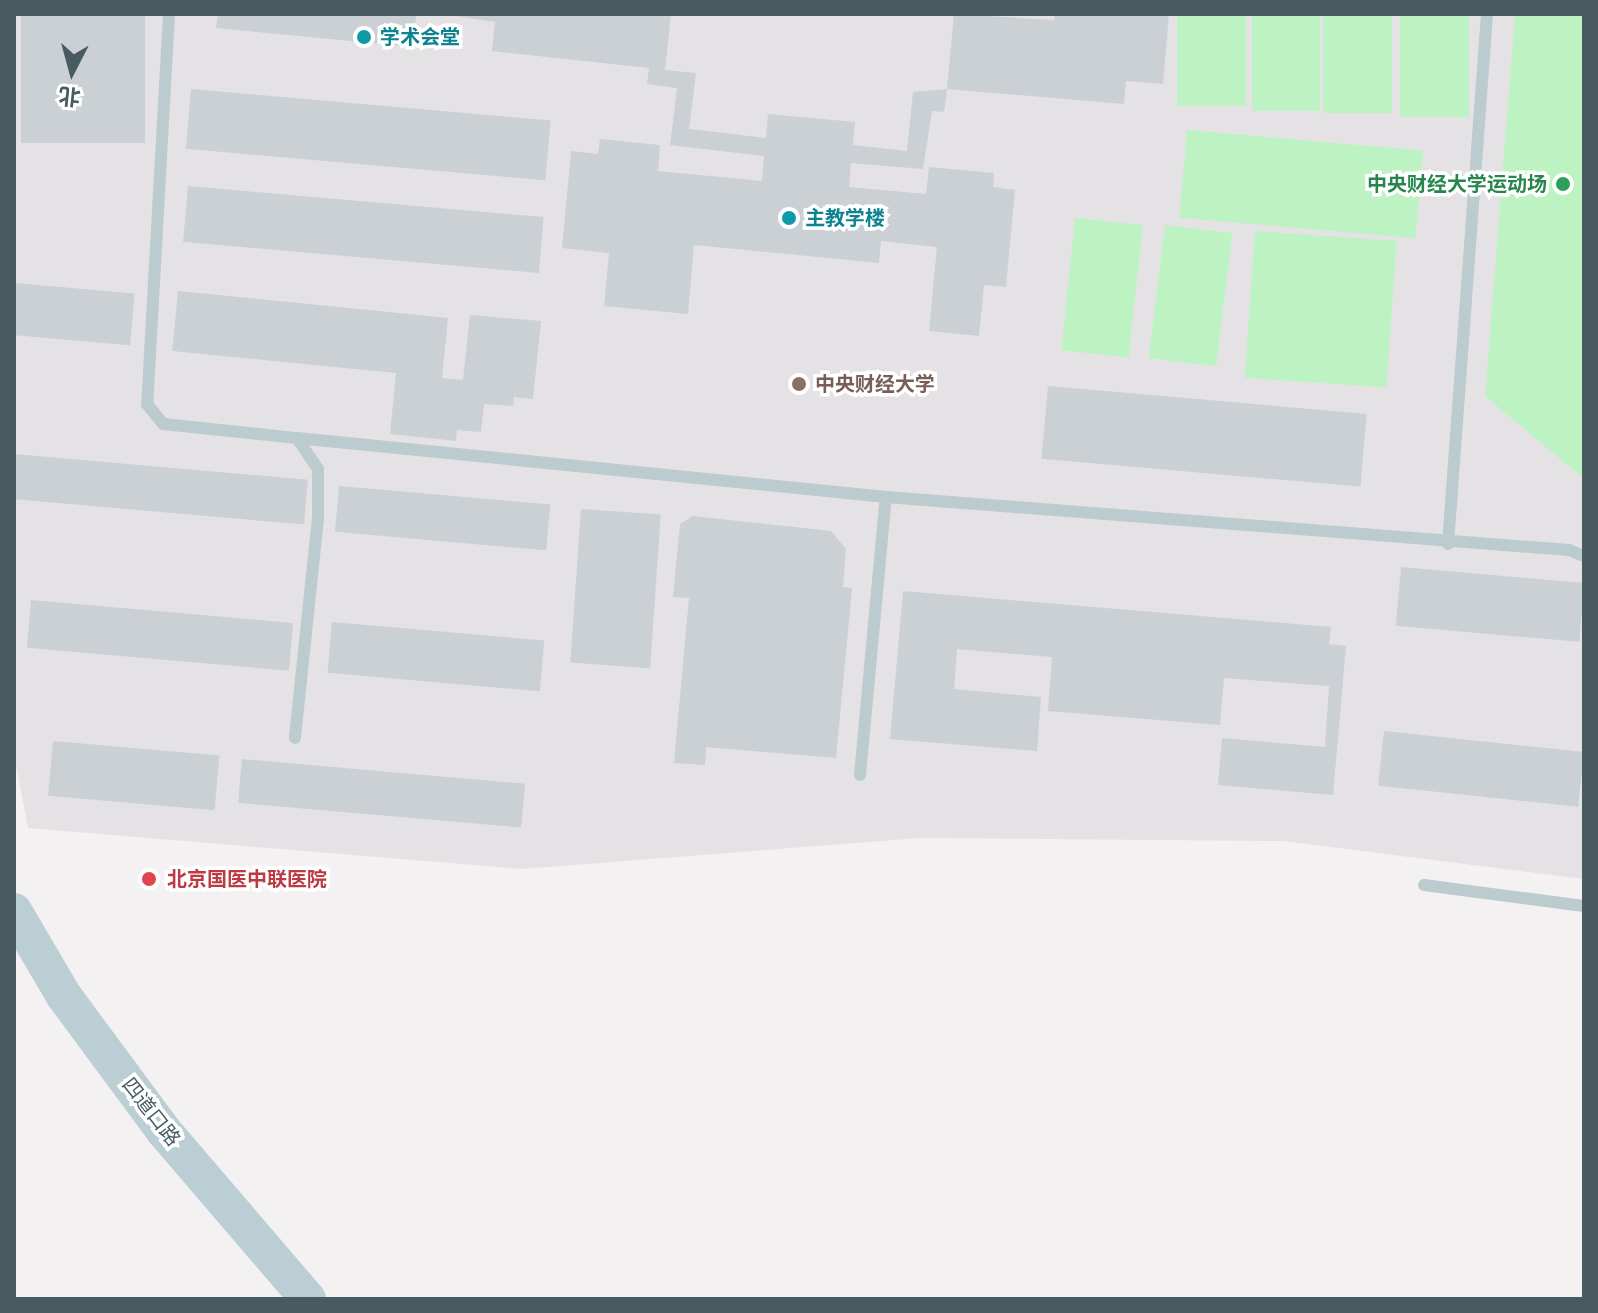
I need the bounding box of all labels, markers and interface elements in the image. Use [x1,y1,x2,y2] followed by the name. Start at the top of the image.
[380,25,460,49] place label: 学术会堂
[355,28,373,46] marker: 学术会堂
[32,32,112,112] north arrow
[57,82,82,111] text: 北
[1367,172,1547,196] place label: 中央财经大学运动场
[1554,175,1572,193] marker: 中央财经大学运动场
[805,206,885,230] place label: 主教学楼
[780,209,798,227] marker: 主教学楼
[815,372,935,396] place label: 中央财经大学
[790,375,808,393] marker: 中央财经大学
[167,867,327,891] place label: 北京国医中联医院
[138,868,160,890] marker: 北京国医中联医院
[117,1073,185,1151] street label: 四道口路

